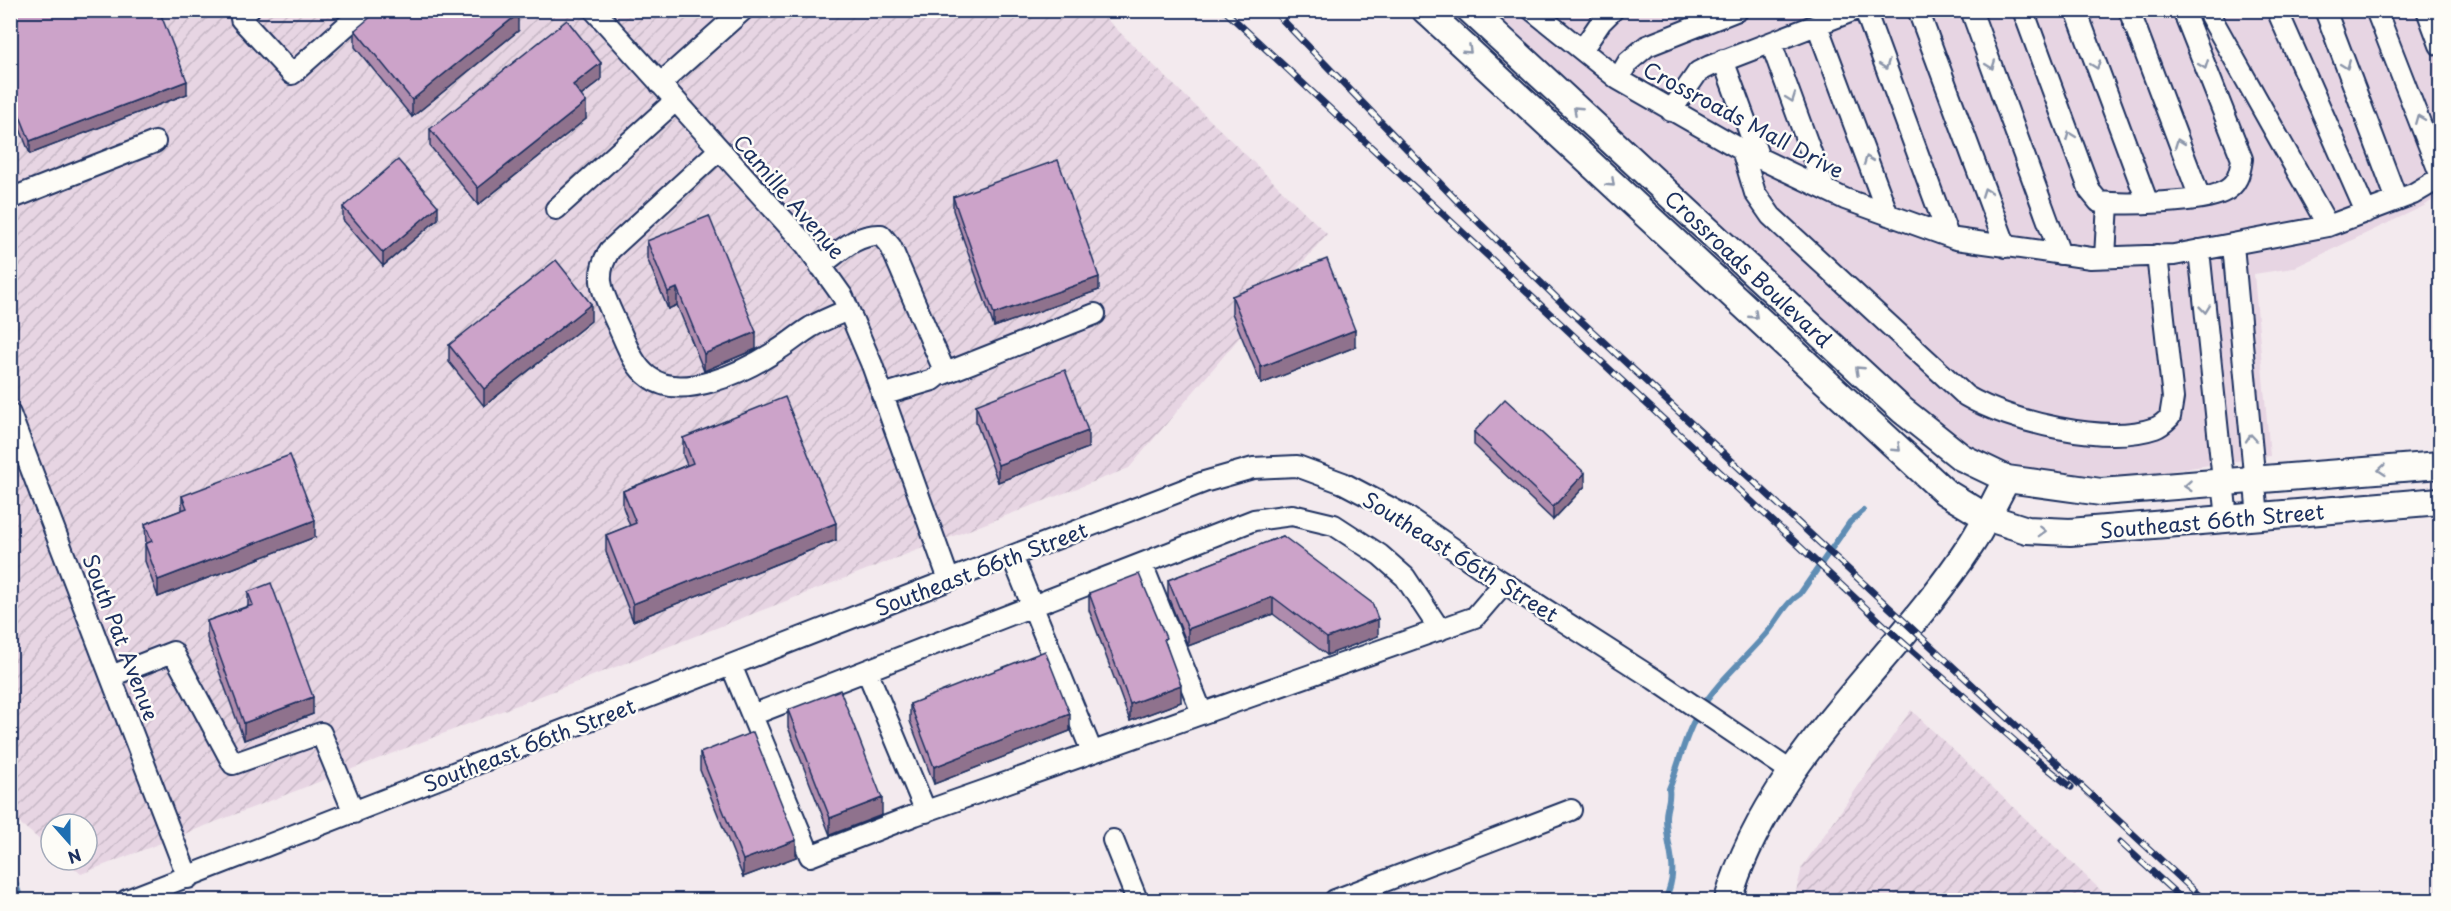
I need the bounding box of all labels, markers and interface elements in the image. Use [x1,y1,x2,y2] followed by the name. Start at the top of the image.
[1461,43,1471,54] one-way arrow
[1638,52,1850,186] street label: Crossroads Mall Drive
[1878,59,1890,70] one-way arrow
[2196,59,2209,70] one-way arrow
[2338,59,2351,70] one-way arrow
[1983,60,1996,70] one-way arrow
[2089,60,2102,70] one-way arrow
[1784,91,1796,102] one-way arrow
[1574,106,1585,117] one-way arrow
[2414,114,2426,125] one-way arrow
[727,126,853,266] street label: Camille Avenue
[2065,131,2077,142] one-way arrow
[2174,138,2187,149] one-way arrow
[1863,155,1875,166] one-way arrow
[1604,176,1615,187] one-way arrow
[1658,182,1840,354] street label: Crossroads Boulevard
[1980,187,1993,198] one-way arrow
[2198,304,2211,313] one-way arrow
[1747,308,1758,319] one-way arrow
[1856,366,1866,377] one-way arrow
[2245,433,2258,442] one-way arrow
[1890,440,1901,451] one-way arrow
[2378,463,2387,476] one-way arrow
[2183,479,2192,492] one-way arrow
[1357,483,1565,629] street label: Southeast 66th Street
[2098,494,2326,546] street label: Southeast 66th Street
[870,513,1092,623] street label: Southeast 66th Street
[2038,525,2047,537] one-way arrow
[76,549,168,725] street label: South Pat Avenue
[418,689,640,799] street label: Southeast 66th Street
[39,812,99,872] north arrow
[65,843,85,870] text: N

